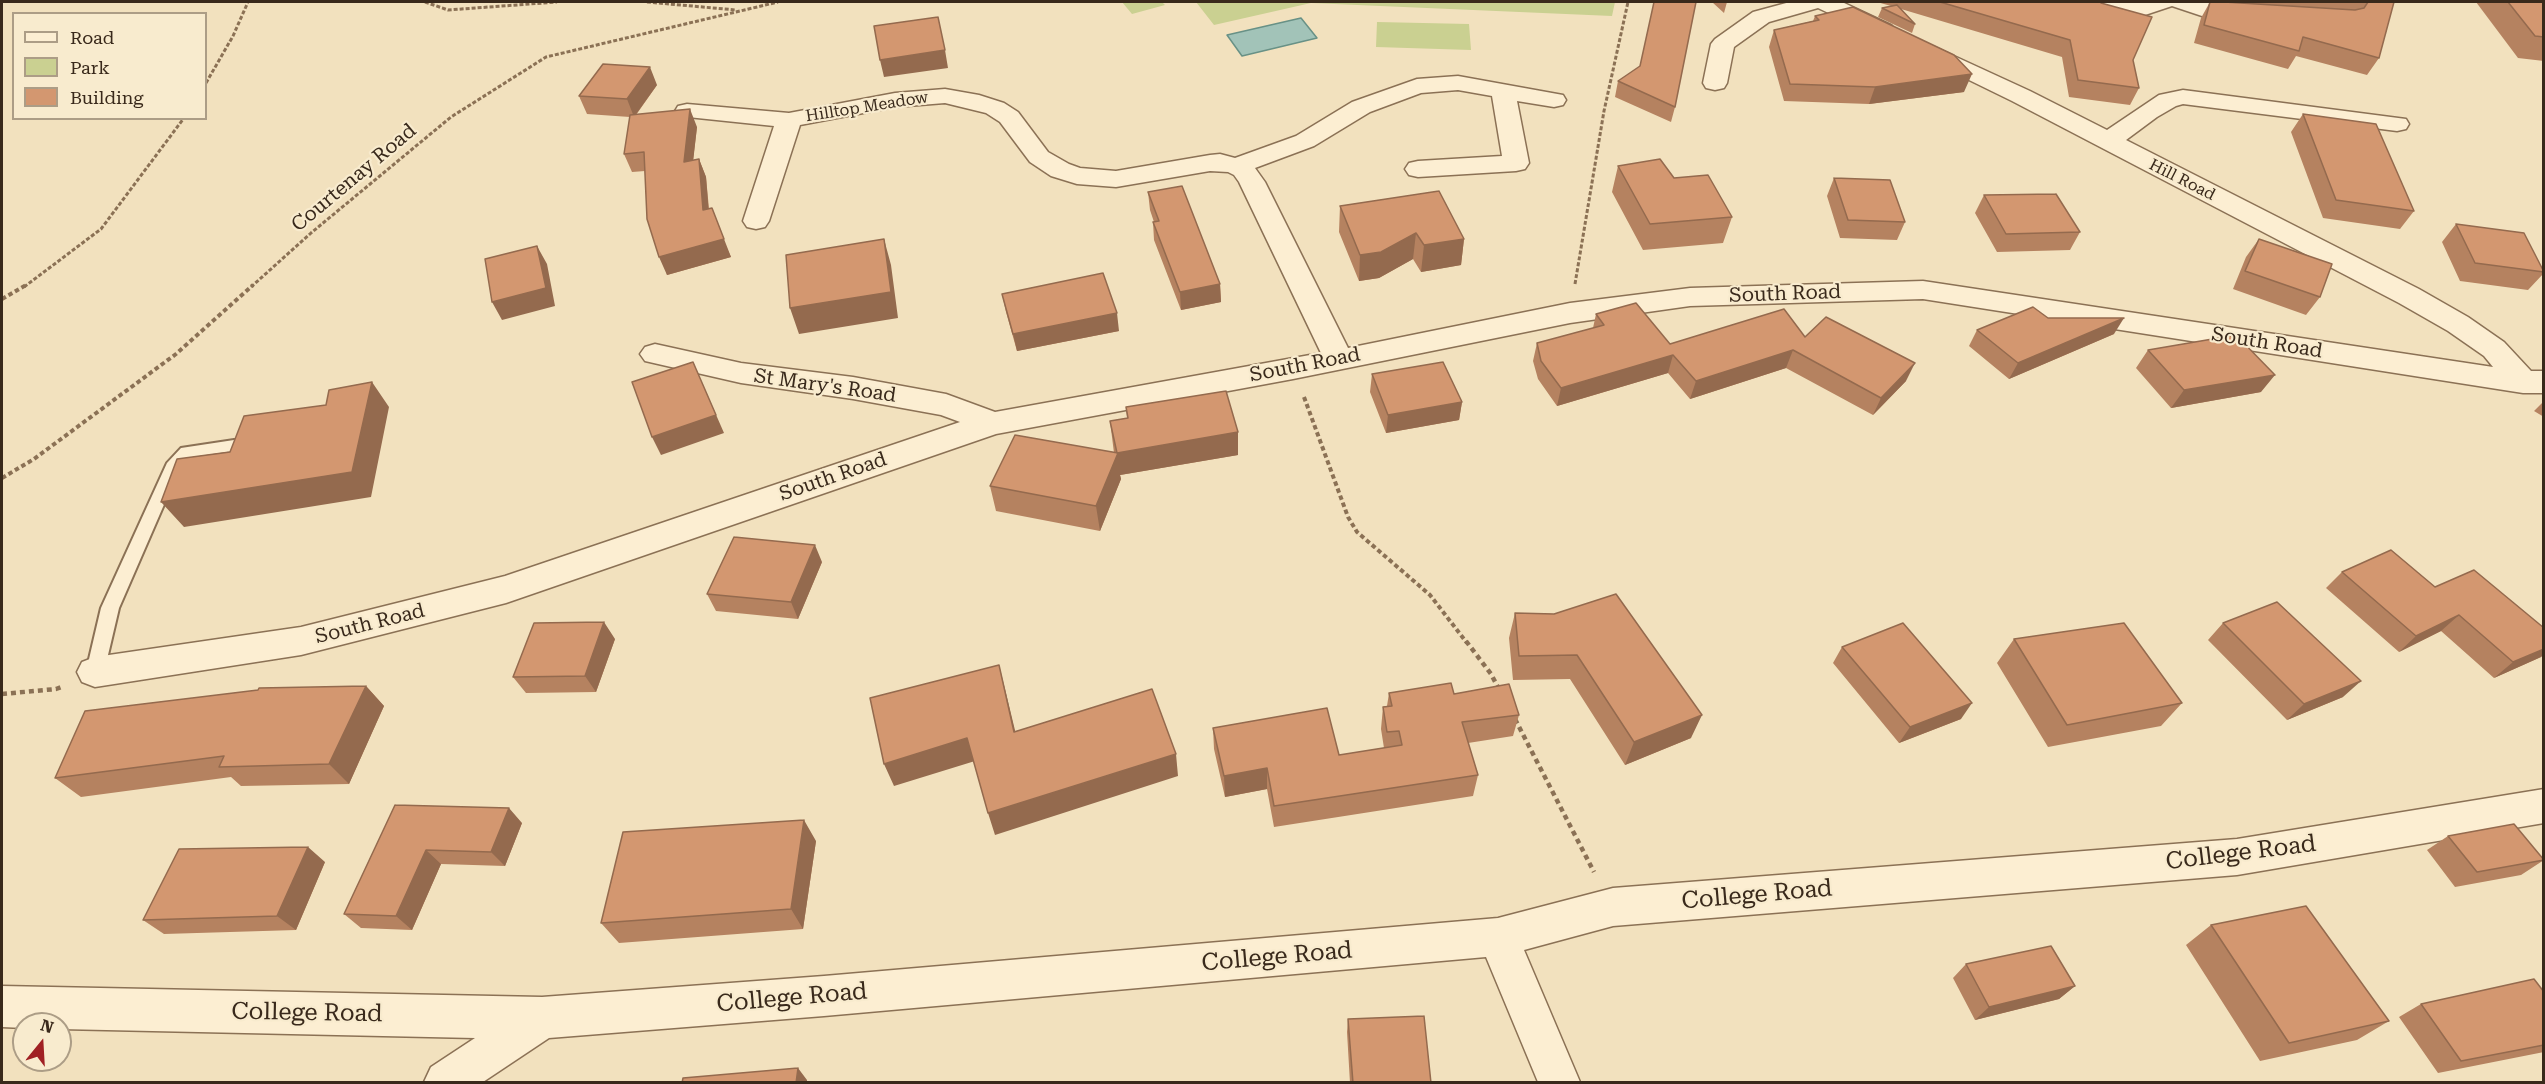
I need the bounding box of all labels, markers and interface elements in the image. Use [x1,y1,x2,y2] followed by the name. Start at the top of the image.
[12,12,207,120] legend
[70,27,114,48] text: Road
[70,57,110,78] text: Park
[70,87,144,108] text: Building
[804,88,930,126] street label: Hilltop Meadow
[287,119,421,237] street label: Courtenay Road
[2146,155,2218,205] street label: Hill Road
[1729,280,1841,308] street label: South Road
[2210,322,2324,364] street label: South Road
[1248,343,1362,387] street label: South Road
[752,364,898,408] street label: St Mary's Road
[776,447,890,507] street label: South Road
[313,599,427,649] street label: South Road
[2164,829,2318,877] street label: College Road
[1680,874,1834,916] street label: College Road
[1200,936,1354,978] street label: College Road
[715,977,869,1019] street label: College Road
[231,997,383,1029] street label: College Road
[12,1012,72,1072] north arrow
[38,1015,56,1037] text: N

